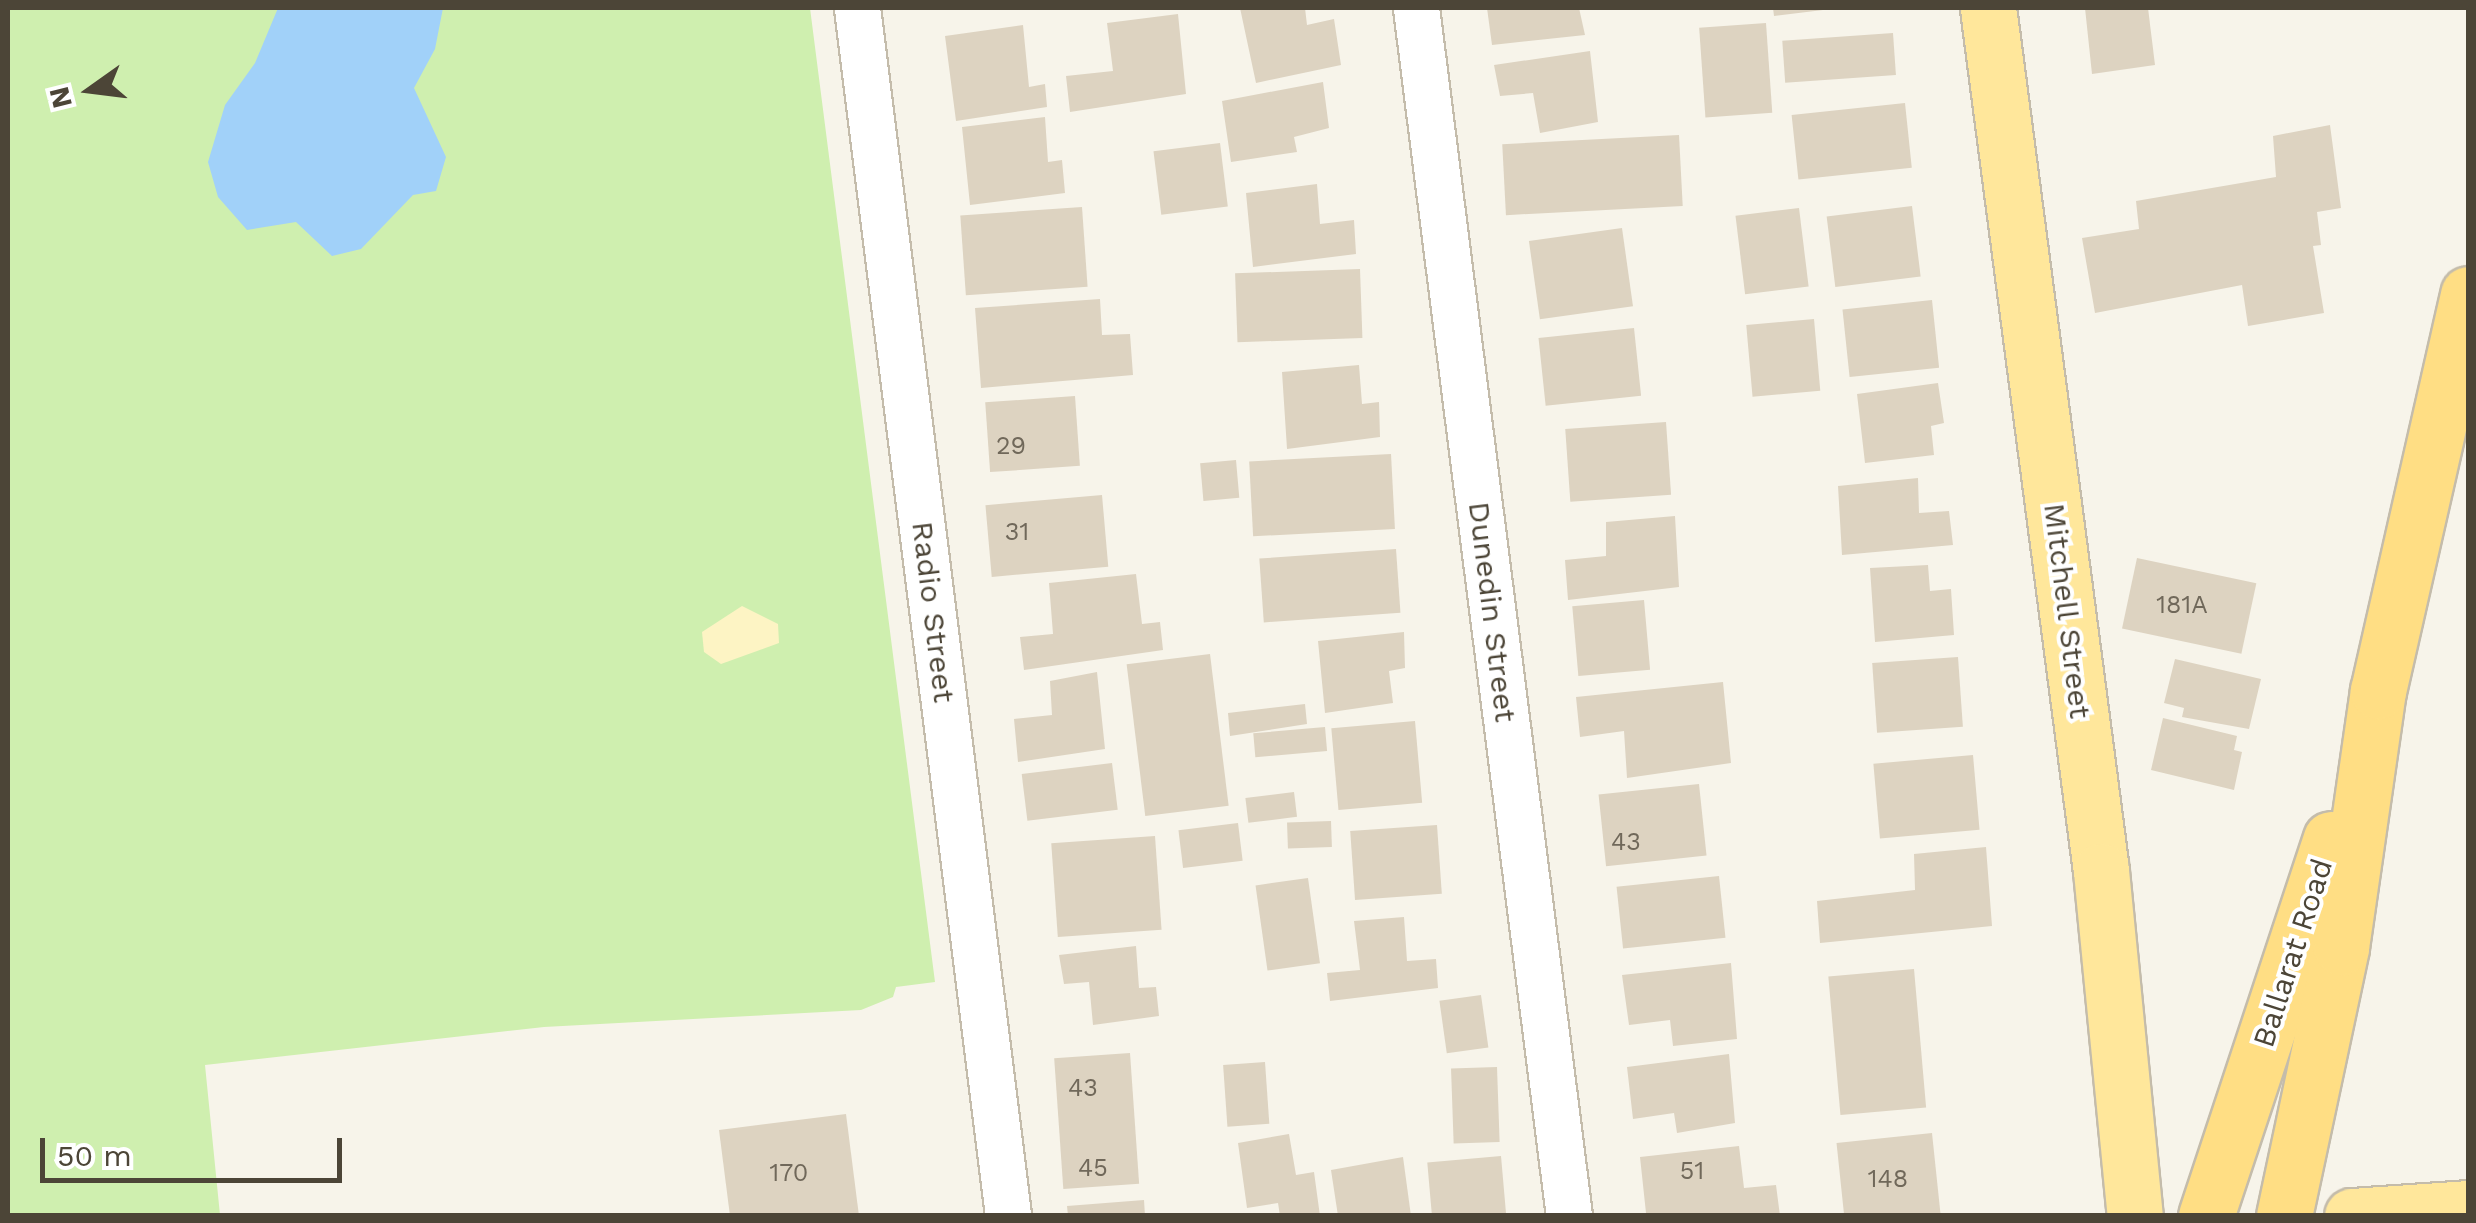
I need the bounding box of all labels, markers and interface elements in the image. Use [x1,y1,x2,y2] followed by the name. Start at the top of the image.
[40,40,140,140] north arrow
[42,83,79,111] text: N
[996,431,1026,461] house number: 29
[1461,500,1523,724] street label: Dunedin Street
[2036,501,2098,721] street label: Mitchell Street
[1005,517,1029,547] house number: 31
[904,519,962,705] street label: Radio Street
[2156,590,2208,620] house number: 181A
[1611,827,1641,857] house number: 43
[2246,854,2340,1052] street label: Ballarat Road
[1068,1073,1098,1103] house number: 43
[45,1118,348,1180] scale bar
[57,1138,132,1173] text: 50 m
[1078,1153,1108,1183] house number: 45
[1680,1156,1704,1186] house number: 51
[770,1158,808,1188] house number: 170
[1868,1164,1908,1194] house number: 148

